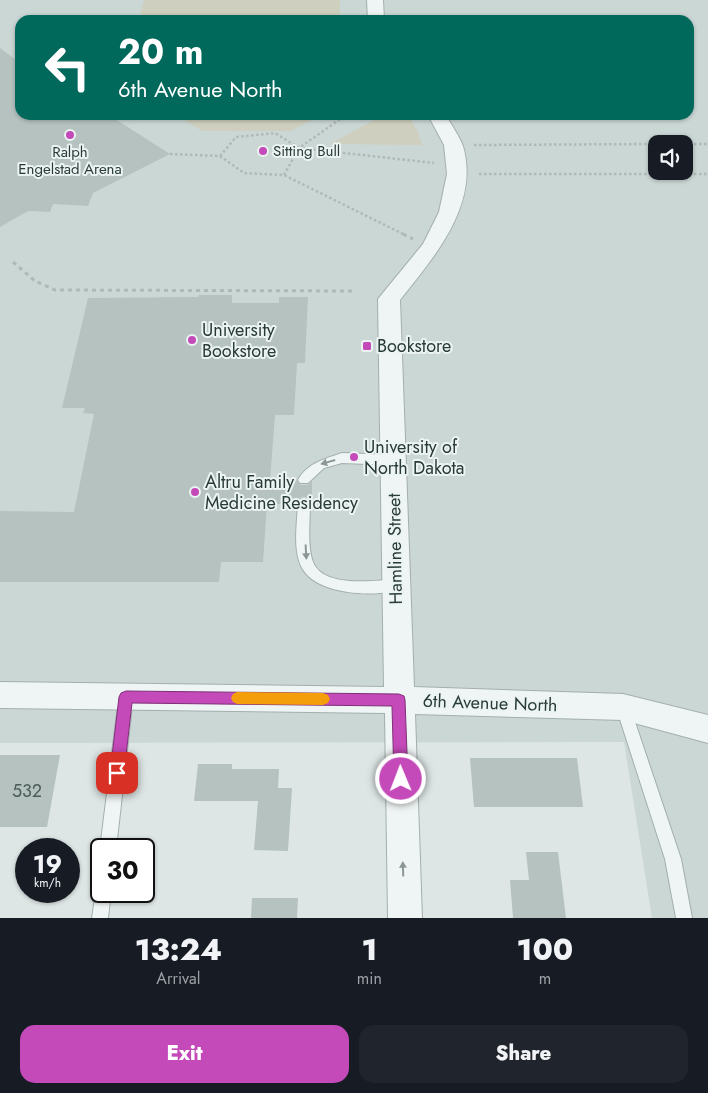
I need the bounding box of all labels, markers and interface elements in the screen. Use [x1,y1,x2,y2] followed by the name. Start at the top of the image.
[118,27,203,77] text: 20 m
[35,35,100,100] icon: left
[118,73,283,105] text: 6th Avenue North
[64,129,76,141] marker: Ralph Engelstad Arena
[648,135,693,180] map controls
[648,135,693,180] button: sound
[273,140,340,162] place label: Sitting Bull
[18,141,122,180] place label: Ralph Engelstad Arena
[257,145,269,157] marker: Sitting Bull
[202,317,276,364] place label: University Bookstore
[377,333,451,359] place label: Bookstore
[186,334,198,346] marker: University Bookstore
[361,340,373,352] marker: Bookstore
[364,434,464,481] place label: University of North Dakota
[348,451,360,463] marker: University of North Dakota
[320,459,335,467] one-way arrow
[205,469,358,516] place label: Altru Family Medicine Residency
[189,486,201,498] marker: Altru Family Medicine Residency
[381,492,409,605] street label: Hamline Street
[302,545,310,561] one-way arrow
[422,688,558,718] street label: 6th Avenue North
[96,752,138,794] pin
[374,752,426,804] position arrow
[103,759,131,787] icon: arrive
[12,778,42,804] house number: 532
[90,838,155,903] speed limit sign: 30
[33,846,62,882] text: 19
[399,861,407,877] one-way arrow
[34,874,61,892] text: km/h
[135,928,222,971] text: 13:24
[361,928,377,971] text: 1
[517,928,573,971] text: 100
[156,967,200,990] text: Arrival
[357,967,382,990] text: min
[539,967,551,990] text: m
[20,1025,349,1083] button: Exit
[359,1025,688,1083] button: Share

